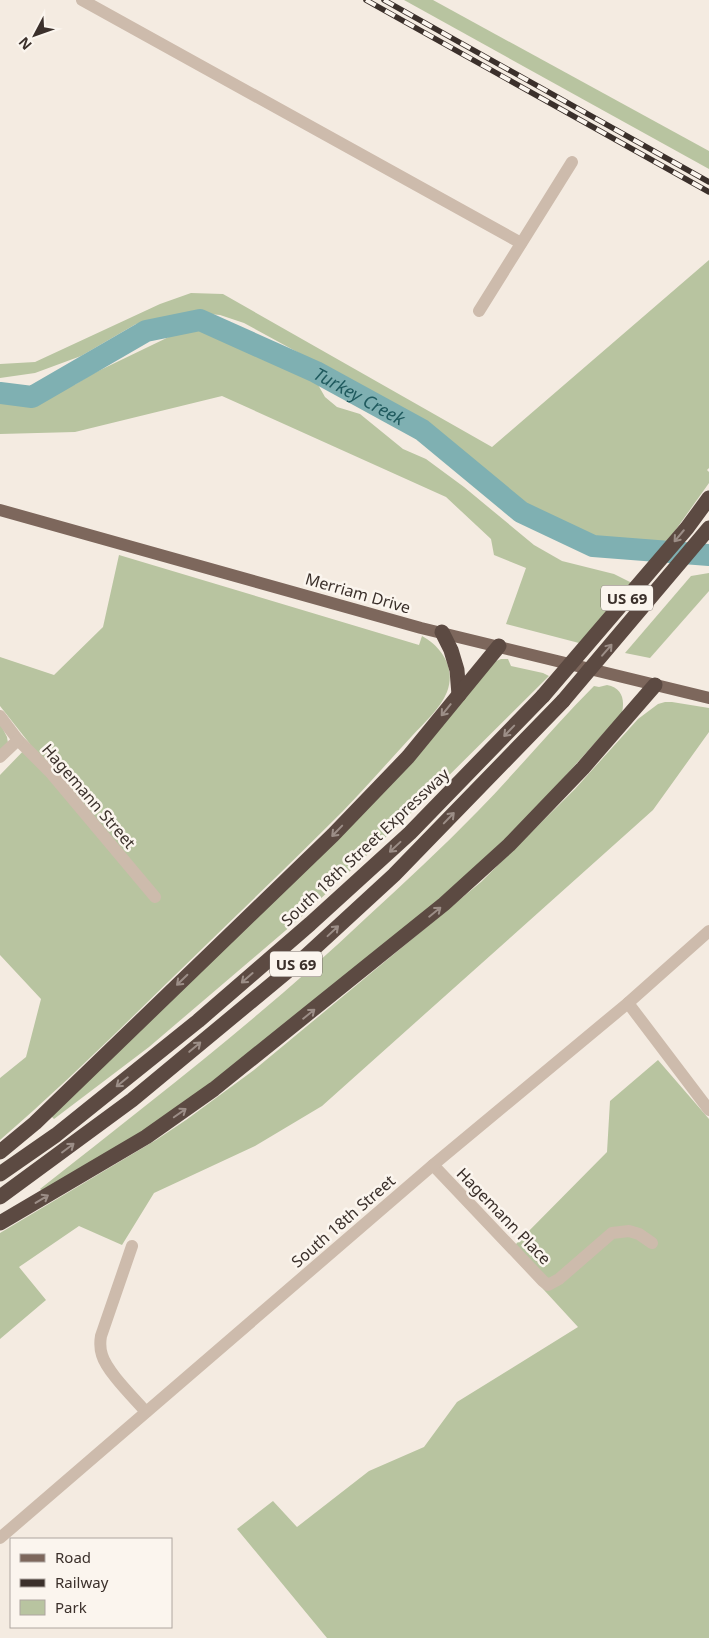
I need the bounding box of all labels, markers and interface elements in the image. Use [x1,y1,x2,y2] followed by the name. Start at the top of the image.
[10,10,60,60] north arrow
[14,33,36,54] text: N
[310,361,410,431] water label: Turkey Creek
[673,530,685,543] one-way arrow
[303,567,413,619] street label: Merriam Drive
[601,586,653,610] road number: US 69
[601,644,612,657] one-way arrow
[440,704,452,717] one-way arrow
[503,725,515,738] one-way arrow
[37,739,141,853] street label: Hagemann Street
[276,762,455,931] street label: South 18th Street Expressway
[443,812,456,824] one-way arrow
[331,825,343,837] one-way arrow
[388,841,401,853] one-way arrow
[428,906,441,917] one-way arrow
[327,925,339,937] one-way arrow
[270,952,322,976] road number: US 69
[241,973,254,984] one-way arrow
[176,974,189,986] one-way arrow
[302,1009,315,1020] one-way arrow
[189,1042,202,1053] one-way arrow
[116,1076,129,1087] one-way arrow
[173,1108,187,1118] one-way arrow
[61,1142,74,1153] one-way arrow
[452,1163,556,1269] street label: Hagemann Place
[286,1170,400,1272] street label: South 18th Street
[35,1193,49,1203] one-way arrow
[10,1538,172,1628] legend
[55,1547,91,1567] text: Road
[55,1572,109,1592] text: Railway
[55,1597,87,1617] text: Park

